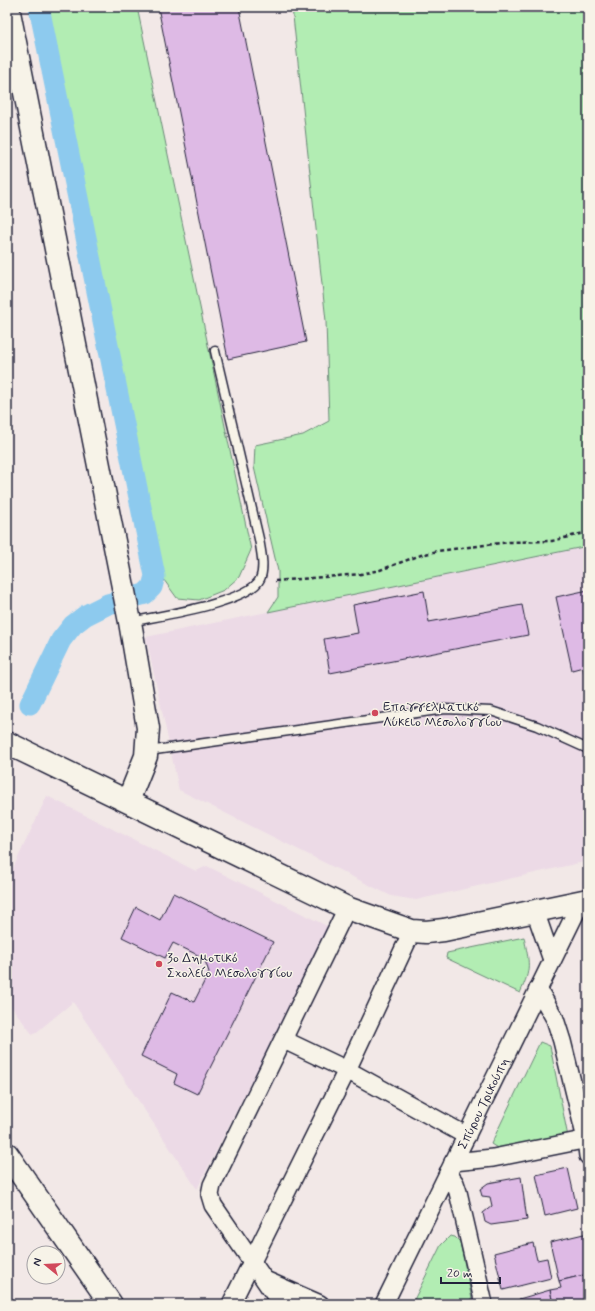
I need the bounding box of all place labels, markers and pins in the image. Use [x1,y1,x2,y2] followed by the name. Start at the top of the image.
[383,699,502,731] place label: Επαγγελματικό Λύκειο Μεσολογγίου
[370,708,380,718] marker: Επαγγελματικό Λύκειο Μεσολογγίου
[167,950,292,982] place label: 3ο Δημοτικό Σχολείο Μεσολογγίου
[154,959,164,969] marker: 3ο Δημοτικό Σχολείο Μεσολογγίου

